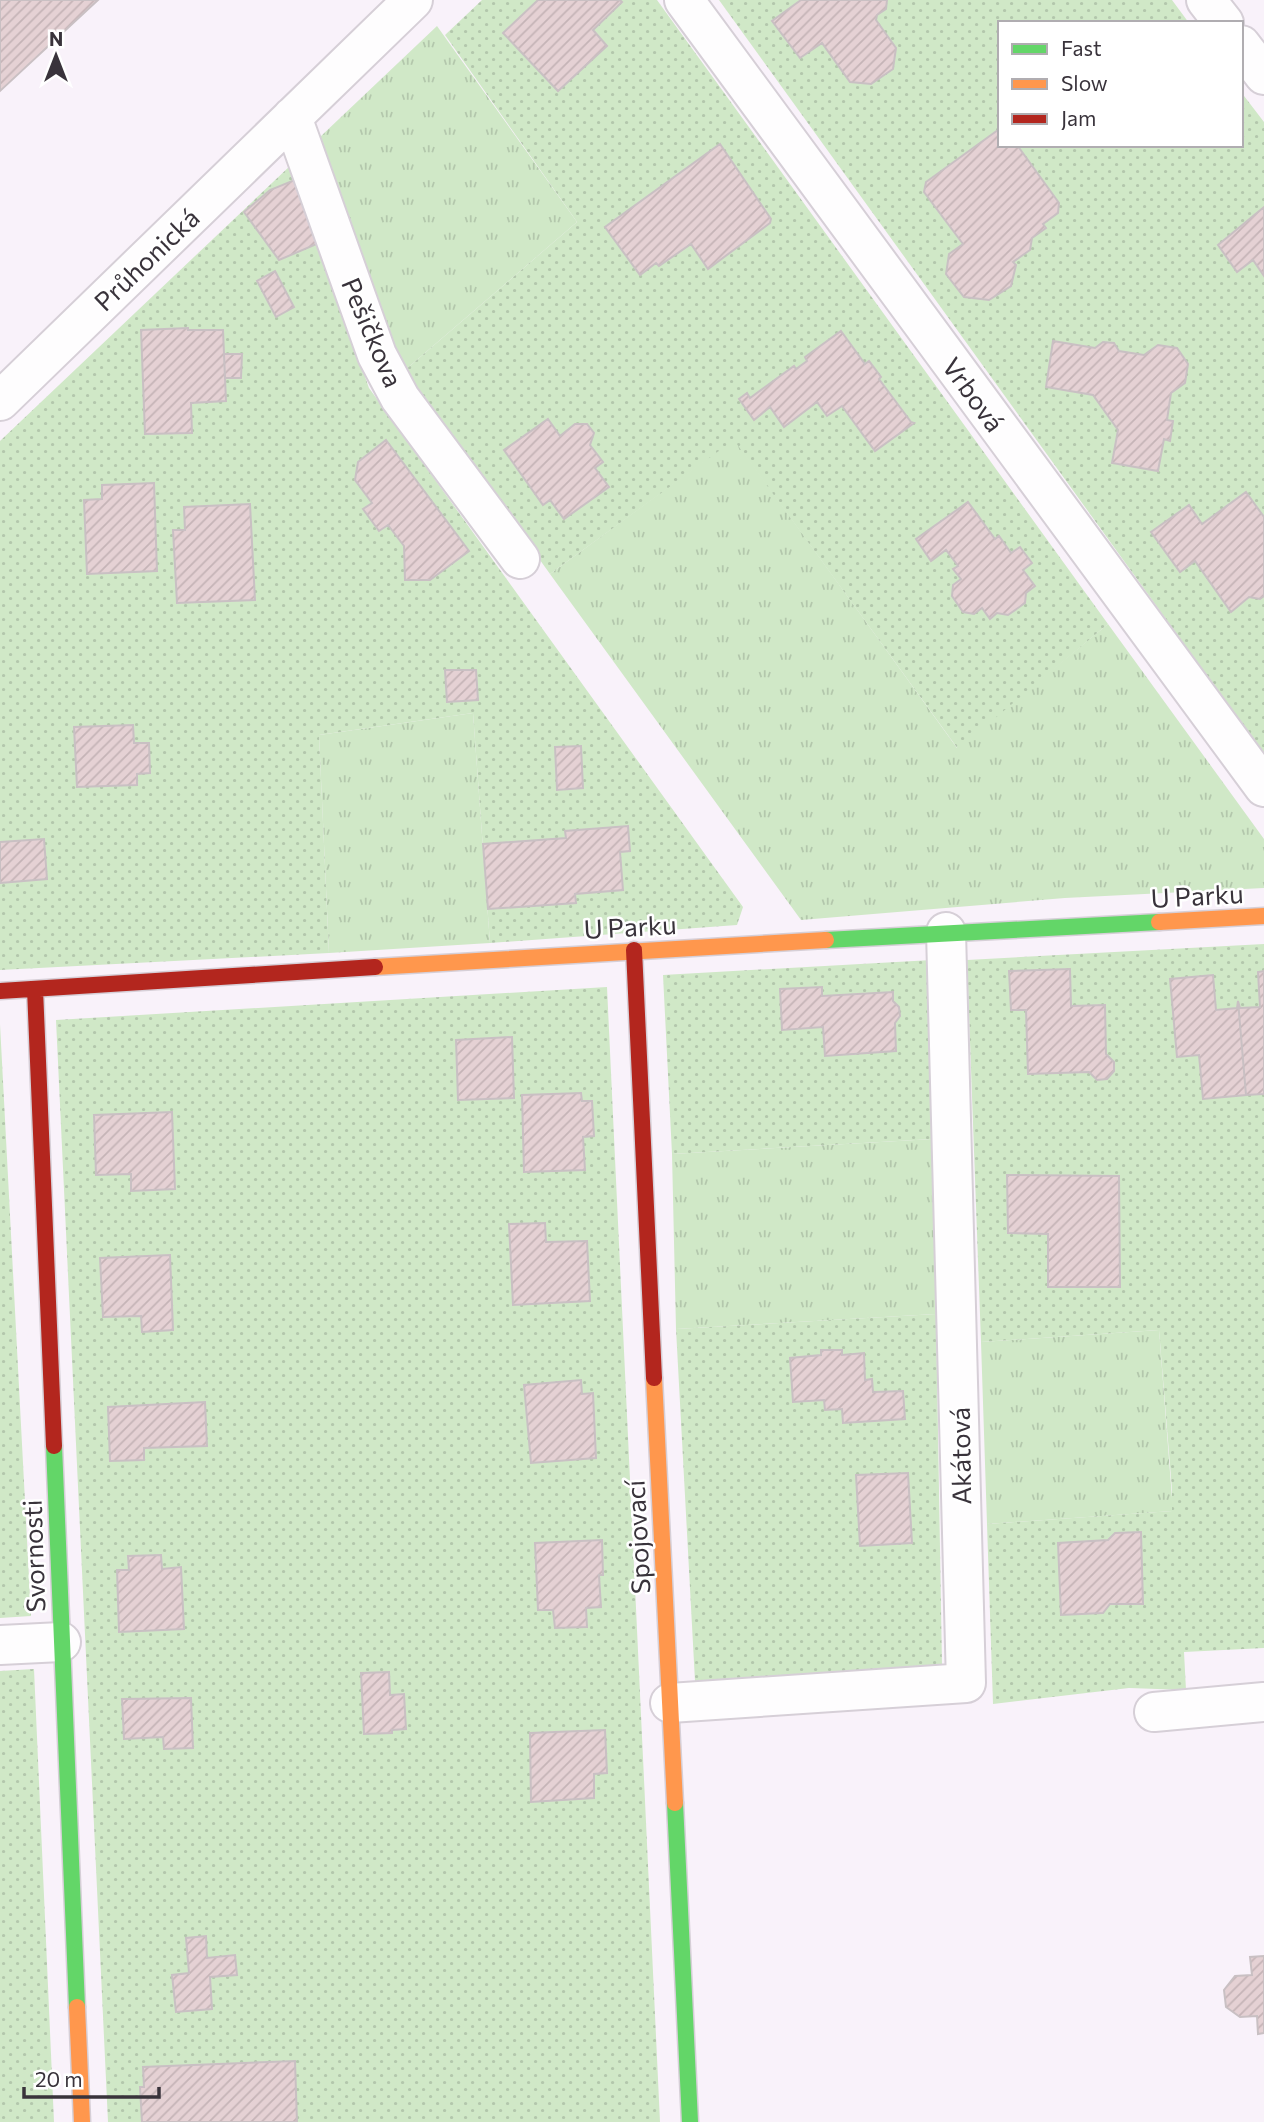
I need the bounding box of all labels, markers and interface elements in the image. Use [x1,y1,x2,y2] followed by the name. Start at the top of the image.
[21,21,91,91] north arrow
[998,21,1243,147] legend
[49,27,63,50] text: N
[1061,35,1102,60] text: Fast
[1061,70,1108,95] text: Slow
[1061,105,1096,130] text: Jam
[87,201,205,317] street label: Průhonická
[336,272,410,392] street label: Pešičkova
[937,351,1011,437] street label: Vrbová
[1150,877,1244,913] street label: U Parku
[583,908,677,944] street label: U Parku
[944,1407,976,1505] street label: Akátová
[618,1478,655,1595] street label: Spojovací
[16,1499,50,1613] street label: Svornosti
[24,2056,159,2100] scale bar
[35,2066,83,2091] text: 20 m

